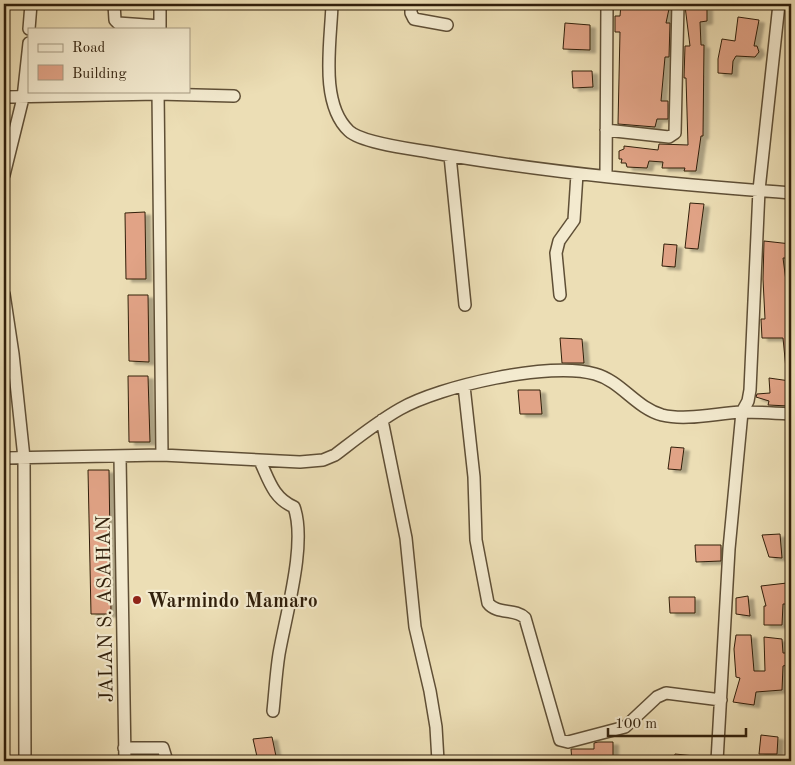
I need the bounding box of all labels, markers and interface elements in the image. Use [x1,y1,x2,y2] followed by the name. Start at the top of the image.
[28,28,190,92] legend
[72,41,106,56] text: Road
[72,67,127,82] text: Building
[94,515,118,703] street label: JALAN S. ASAHAN
[147,592,318,612] place label: Warmindo Mamaro
[131,594,143,606] marker: Warmindo Mamaro
[608,705,745,737] scale bar
[615,717,657,732] text: 100 m

